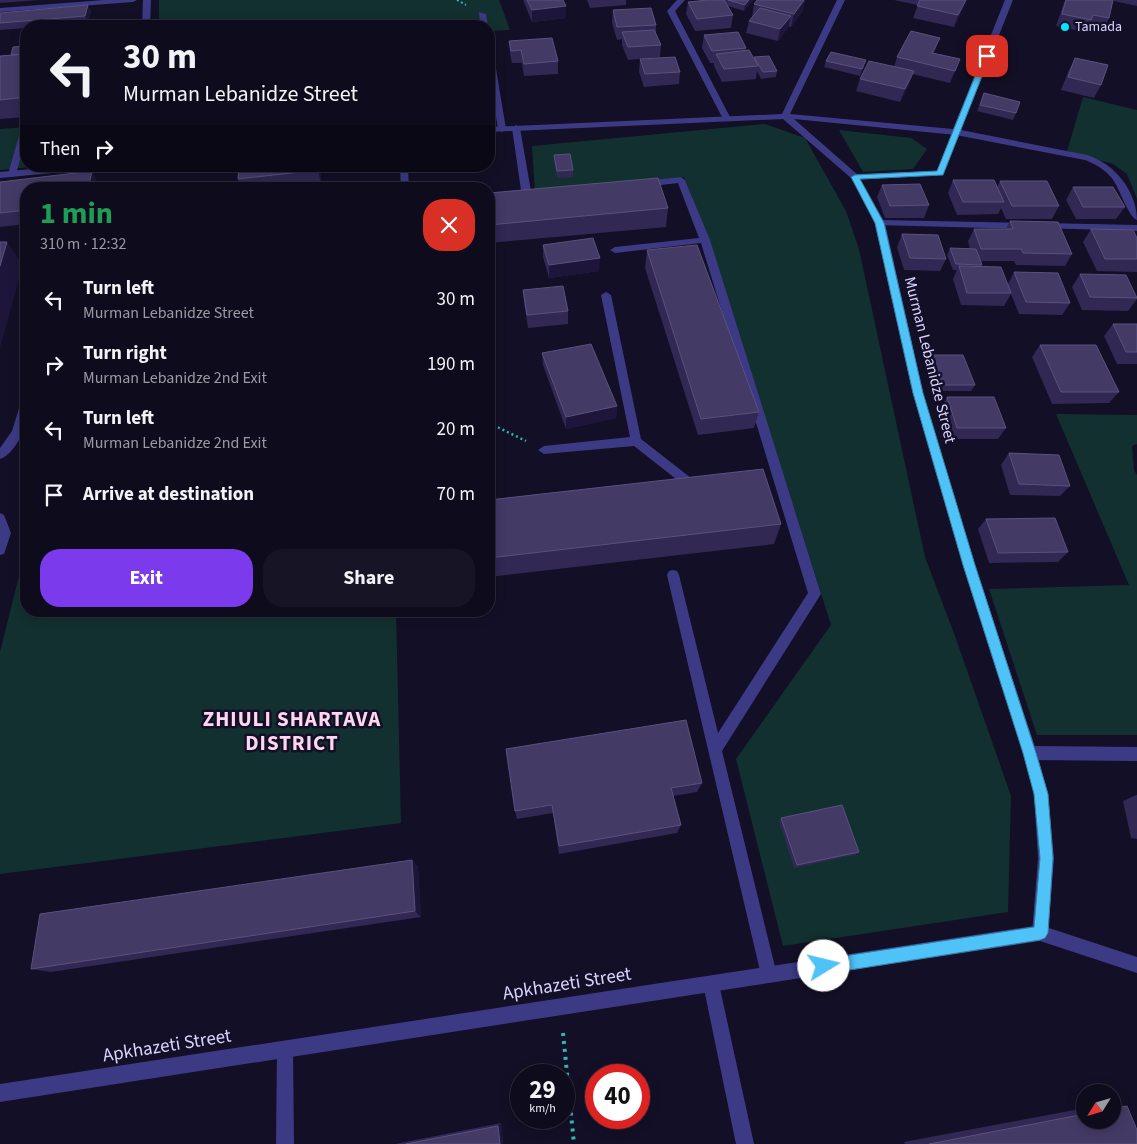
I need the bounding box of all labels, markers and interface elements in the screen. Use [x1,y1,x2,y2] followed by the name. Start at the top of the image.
[1075,17,1122,37] place label: Tamada
[1059,21,1071,33] marker: Tamada
[123,32,197,82] text: 30 m
[966,35,1008,77] pin
[40,40,105,105] icon: left
[973,42,1001,70] icon: arrive
[123,78,358,110] text: Murman Lebanidze Street
[90,135,118,163] icon: right
[40,136,80,163] text: Then
[40,192,113,235] text: 1 min
[423,199,475,251] button: close
[40,233,127,255] text: 310 m · 12:32
[899,274,961,446] street label: Murman Lebanidze Street
[83,275,154,302] text: Turn left
[40,286,68,314] icon: left
[437,286,475,313] text: 30 m
[83,302,254,324] text: Murman Lebanidze Street
[83,340,167,367] text: Turn right
[40,351,68,379] icon: right
[427,351,475,378] text: 190 m
[83,367,267,389] text: Murman Lebanidze 2nd Exit
[83,405,154,432] text: Turn left
[40,416,68,444] icon: left
[437,416,475,443] text: 20 m
[83,432,267,454] text: Murman Lebanidze 2nd Exit
[40,481,68,509] icon: arrive
[83,481,254,508] text: Arrive at destination
[437,481,475,508] text: 70 m
[40,549,253,607] button: Exit
[263,549,475,607] button: Share
[203,704,381,758] district label: ZHIULI SHARTAVA DISTRICT
[797,939,849,991] position arrow
[501,960,634,1007] street label: Apkhazeti Street
[101,1022,234,1069] street label: Apkhazeti Street
[585,1064,650,1129] speed limit sign: 40
[529,1072,556,1108] text: 29
[1076,1084,1121,1129] north arrow
[1076,1084,1121,1129] map controls
[529,1100,556,1117] text: km/h

